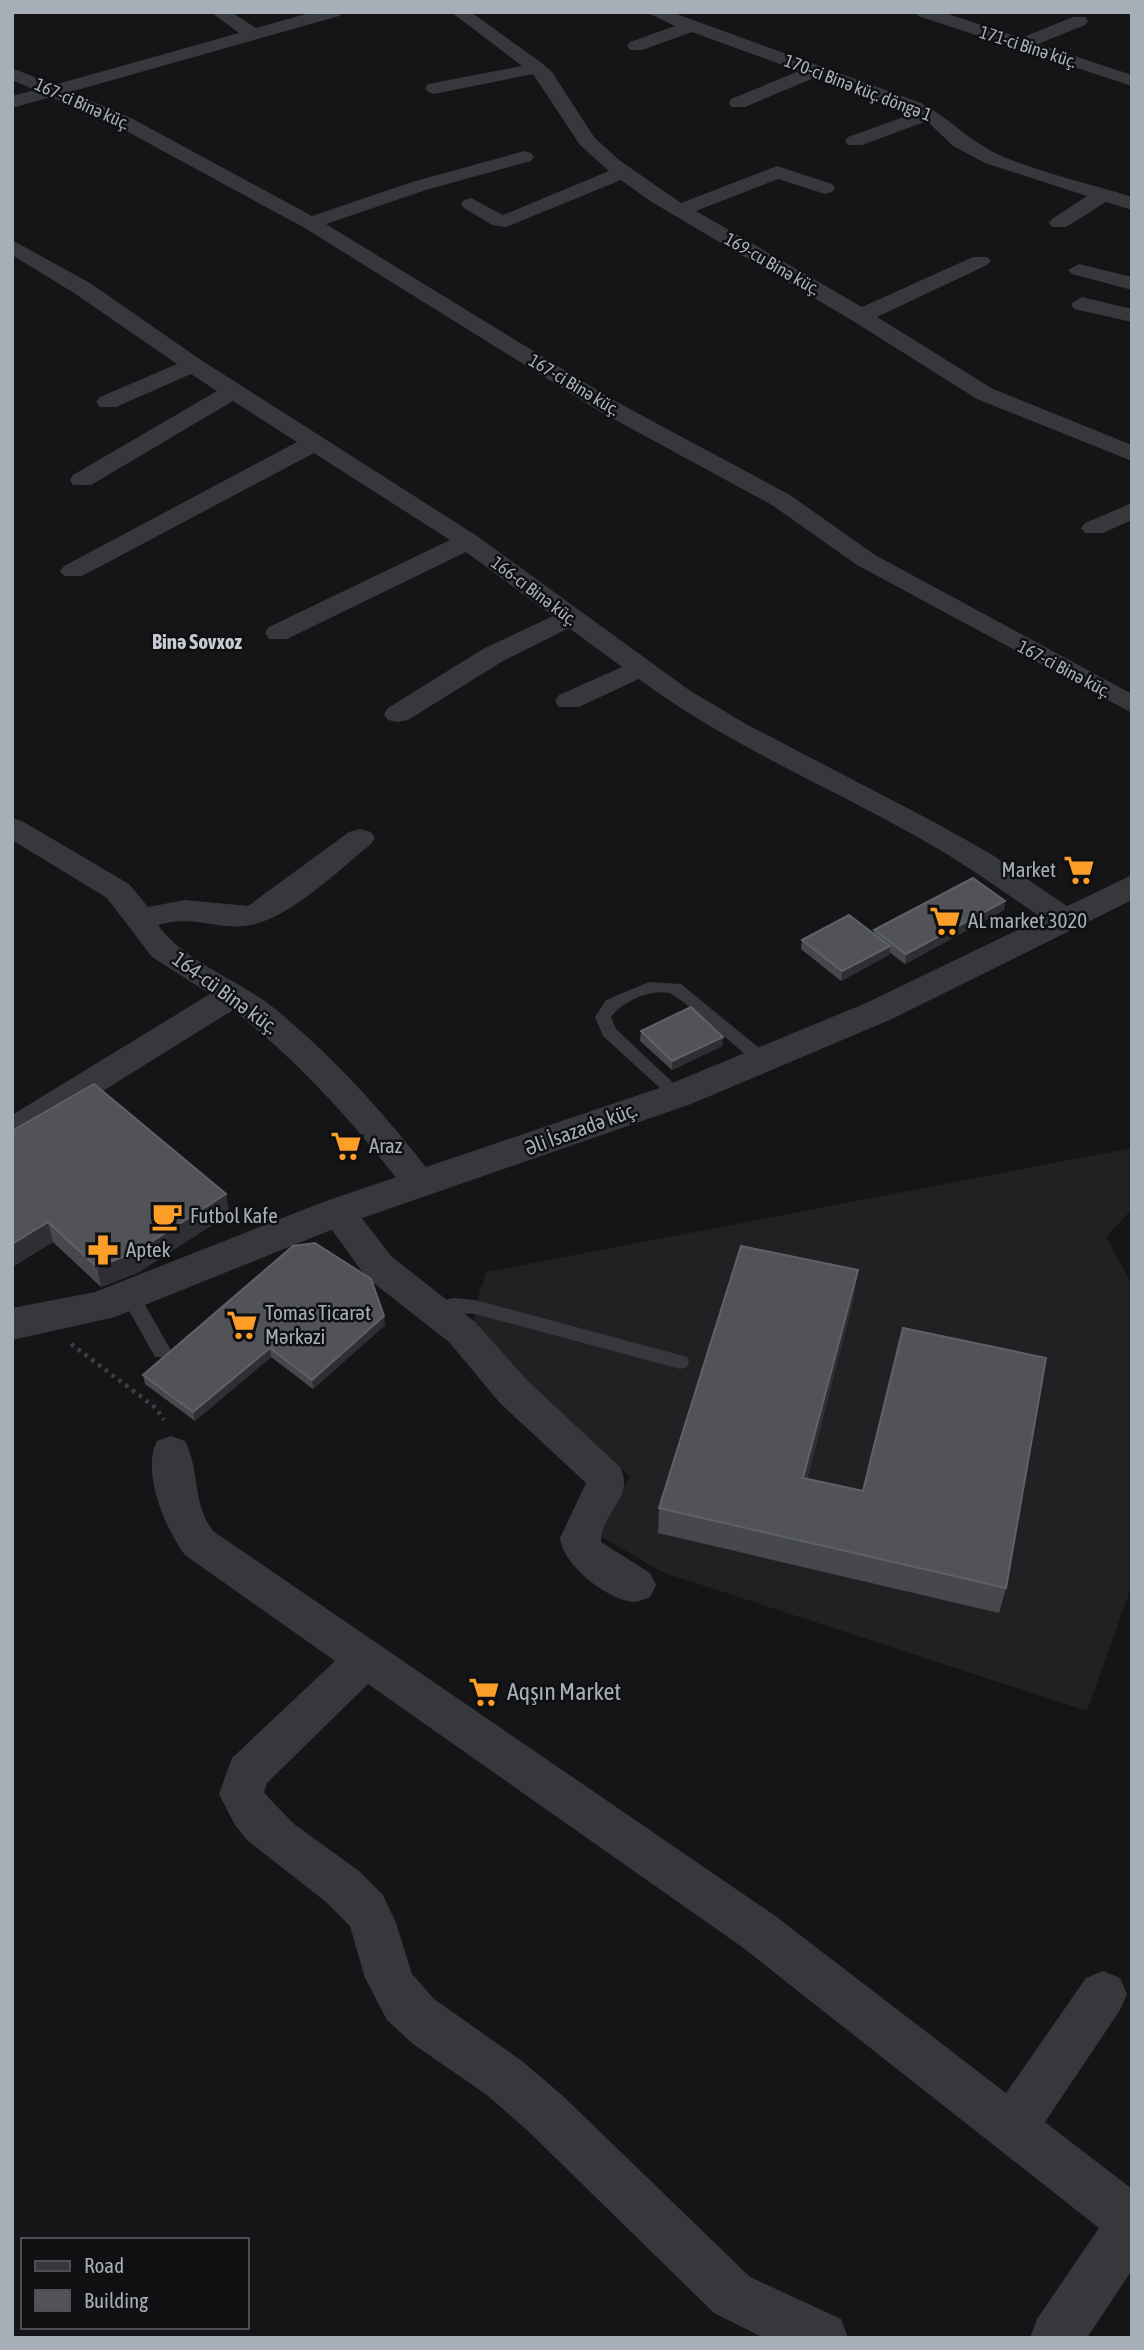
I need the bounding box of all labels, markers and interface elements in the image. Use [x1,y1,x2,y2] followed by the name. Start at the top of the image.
[977,21,1079,72] street label: 171-ci Binə küç.
[781,50,935,125] street label: 170-ci Binə küç. döngə 1
[31,73,133,134] street label: 167-ci Binə küç.
[721,228,823,299] street label: 169-cu Binə küç.
[525,349,623,420] street label: 167-ci Binə küç.
[487,552,581,630] street label: 166-cı Binə küç.
[152,629,242,653] district label: Binə Sovxoz
[1014,635,1114,702] street label: 167-ci Binə küç.
[1062,853,1096,887] supermarket icon: Market
[1002,857,1056,881] place label: Market
[928,904,962,938] supermarket icon: AL market 3020
[968,908,1087,932] place label: AL market 3020
[168,946,283,1038] street label: 164-cü Binə küç.
[521,1097,640,1159] street label: Əli İsazadə küç.
[329,1129,363,1163] supermarket icon: Araz
[369,1133,403,1157] place label: Araz
[150,1199,184,1233] cafe icon: Futbol Kafe
[190,1203,278,1227] place label: Futbol Kafe
[86,1233,120,1267] pharmacy icon: Aptek
[126,1237,171,1261] place label: Aptek
[265,1300,371,1348] place label: Tomas Ticarət Mərkəzi
[225,1308,259,1342] supermarket icon: Tomas Ticarət Mərkəzi
[467,1675,501,1709] supermarket icon: Aqşın Market
[507,1678,621,1705] place label: Aqşın Market
[21,2238,248,2329] legend
[84,2253,124,2277] text: Road
[84,2288,148,2312] text: Building

